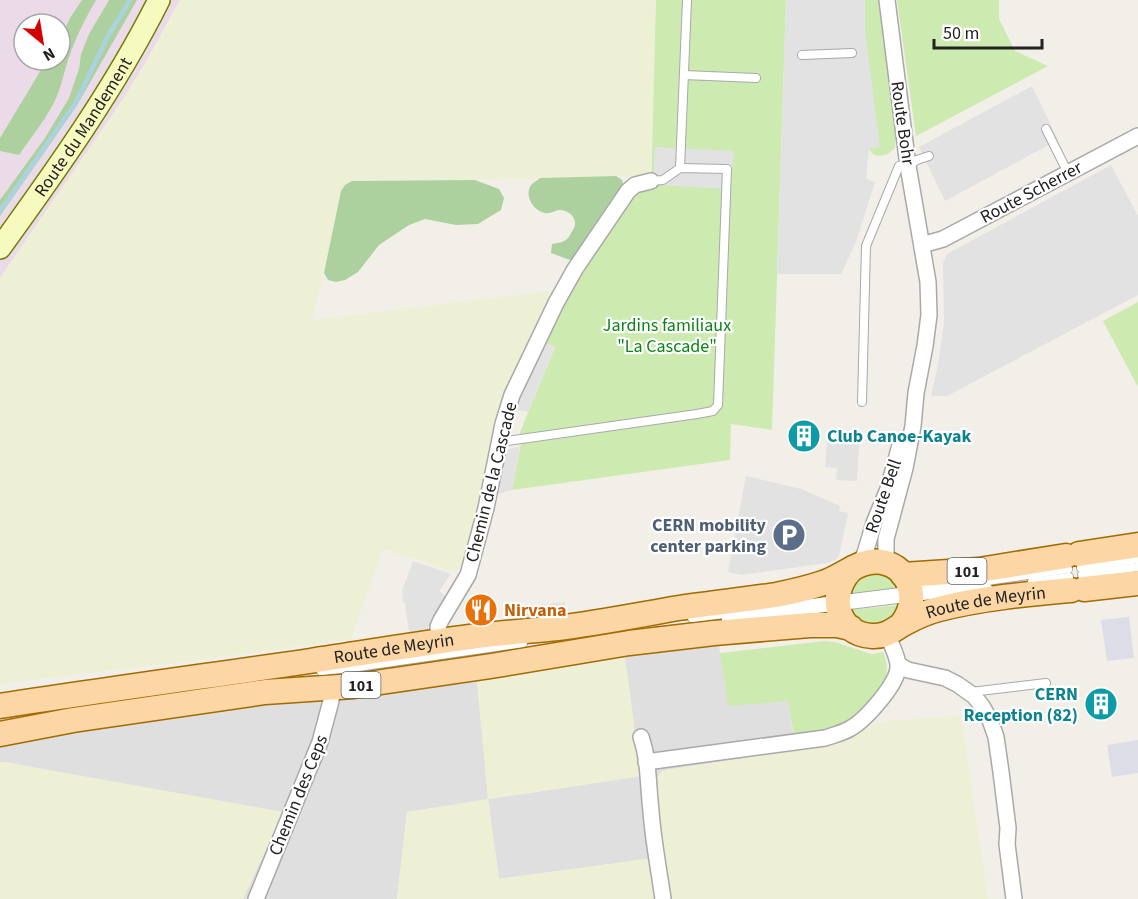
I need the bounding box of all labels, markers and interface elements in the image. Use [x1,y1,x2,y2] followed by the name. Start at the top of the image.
[12,12,72,72] north arrow
[934,12,1042,50] scale bar
[943,21,979,46] text: 50 m
[39,42,59,66] text: N
[29,53,138,202] street label: Route du Mandement
[884,80,921,167] street label: Route Bohr
[976,155,1087,230] street label: Route Scherrer
[603,313,731,359] park label: Jardins familiaux "La Cascade"
[459,399,524,565] street label: Chemin de la Cascade
[786,418,822,454] building icon: Club Canoe-Kayak
[827,424,972,449] place label: Club Canoe-Kayak
[859,456,908,536] street label: Route Bell
[650,513,767,559] place label: CERN mobility center parking
[771,517,807,553] parking icon: CERN mobility center parking
[948,558,986,584] road number: 101
[922,580,1047,625] street label: Route de Meyrin
[463,592,499,628] restaurant icon: Nirvana
[504,598,567,623] place label: Nirvana
[332,627,456,670] street label: Route de Meyrin
[342,672,380,698] road number: 101
[964,682,1078,728] place label: CERN Reception (82)
[1083,686,1119,722] building icon: CERN Reception (82)
[263,731,334,859] street label: Chemin des Ceps

